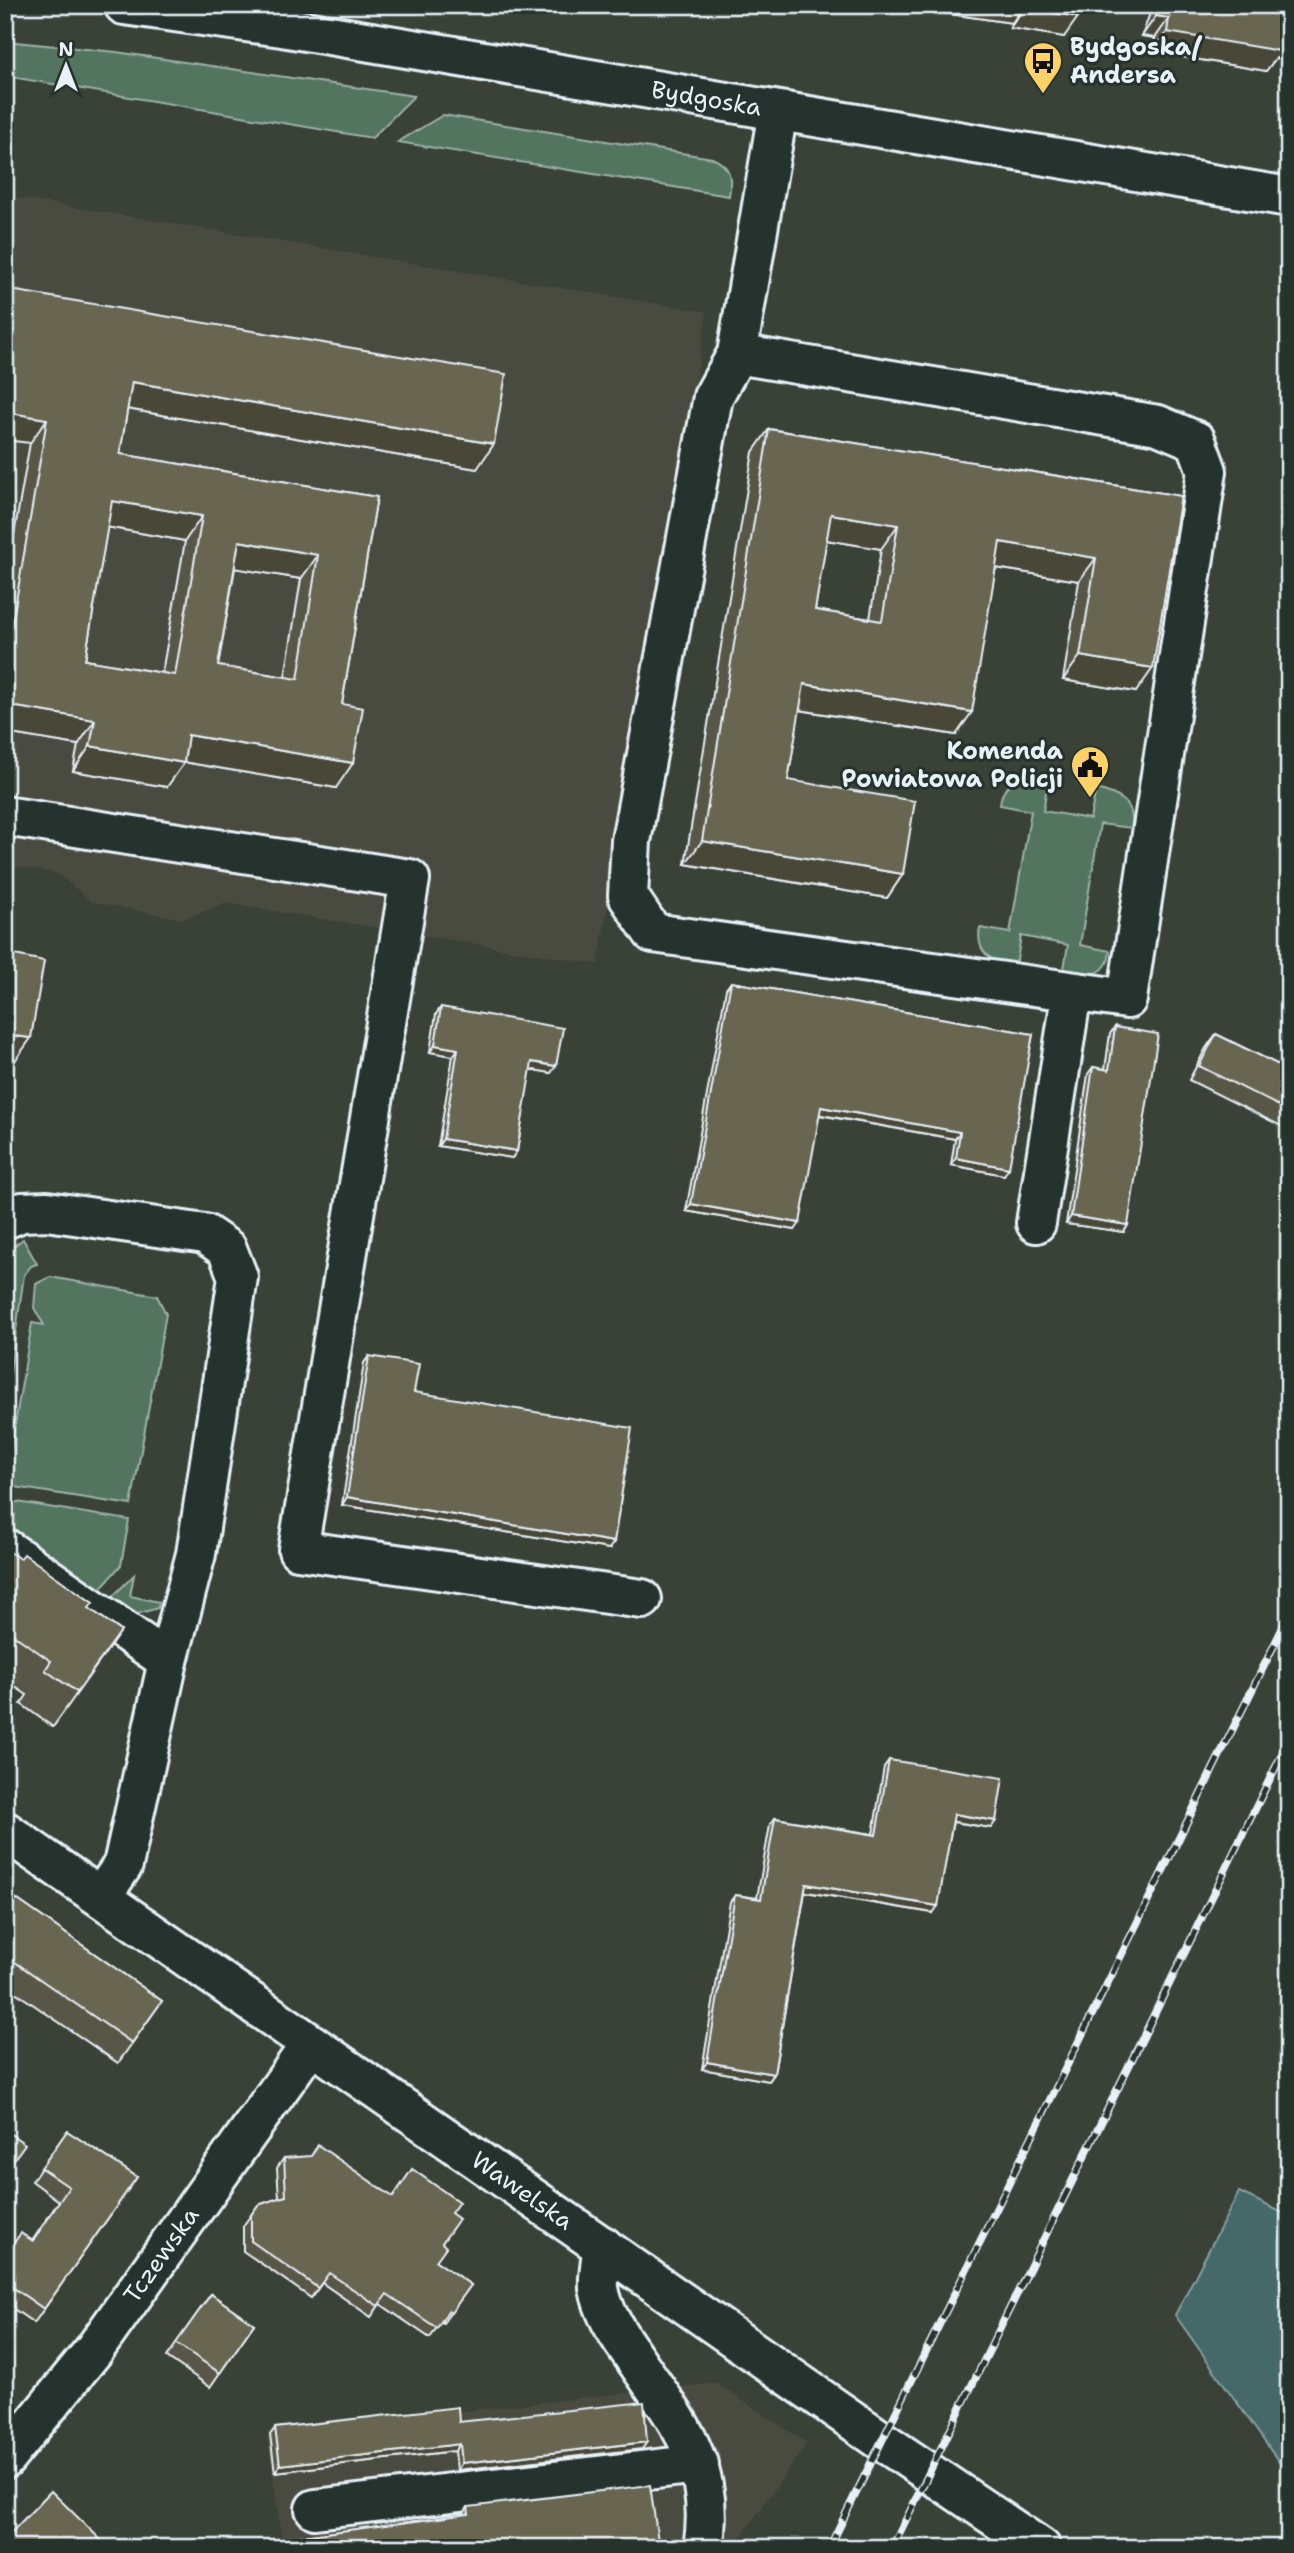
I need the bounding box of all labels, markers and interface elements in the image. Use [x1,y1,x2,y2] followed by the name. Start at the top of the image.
[1070,31,1203,91] place label: Bydgoska/ Andersa
[32,32,102,102] north arrow
[58,37,74,62] text: N
[1022,40,1064,95] bus stop icon: Bydgoska/ Andersa
[649,74,764,124] street label: Bydgoska
[842,735,1064,795] place label: Komenda Powiatowa Policji
[1069,744,1111,799] public building icon: Komenda Powiatowa Policji
[465,2144,579,2237] street label: Wawelska
[116,2201,206,2310] street label: Tczewska

